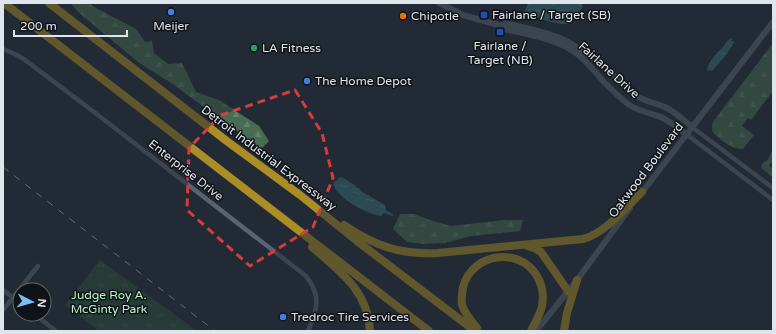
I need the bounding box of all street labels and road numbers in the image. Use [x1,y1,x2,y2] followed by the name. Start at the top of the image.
[576,39,643,101] street label: Fairlane Drive
[199,103,340,214] street label: Detroit Industrial Expressway
[606,120,686,220] street label: Oakwood Boulevard
[146,136,226,204] street label: Enterprise Drive

